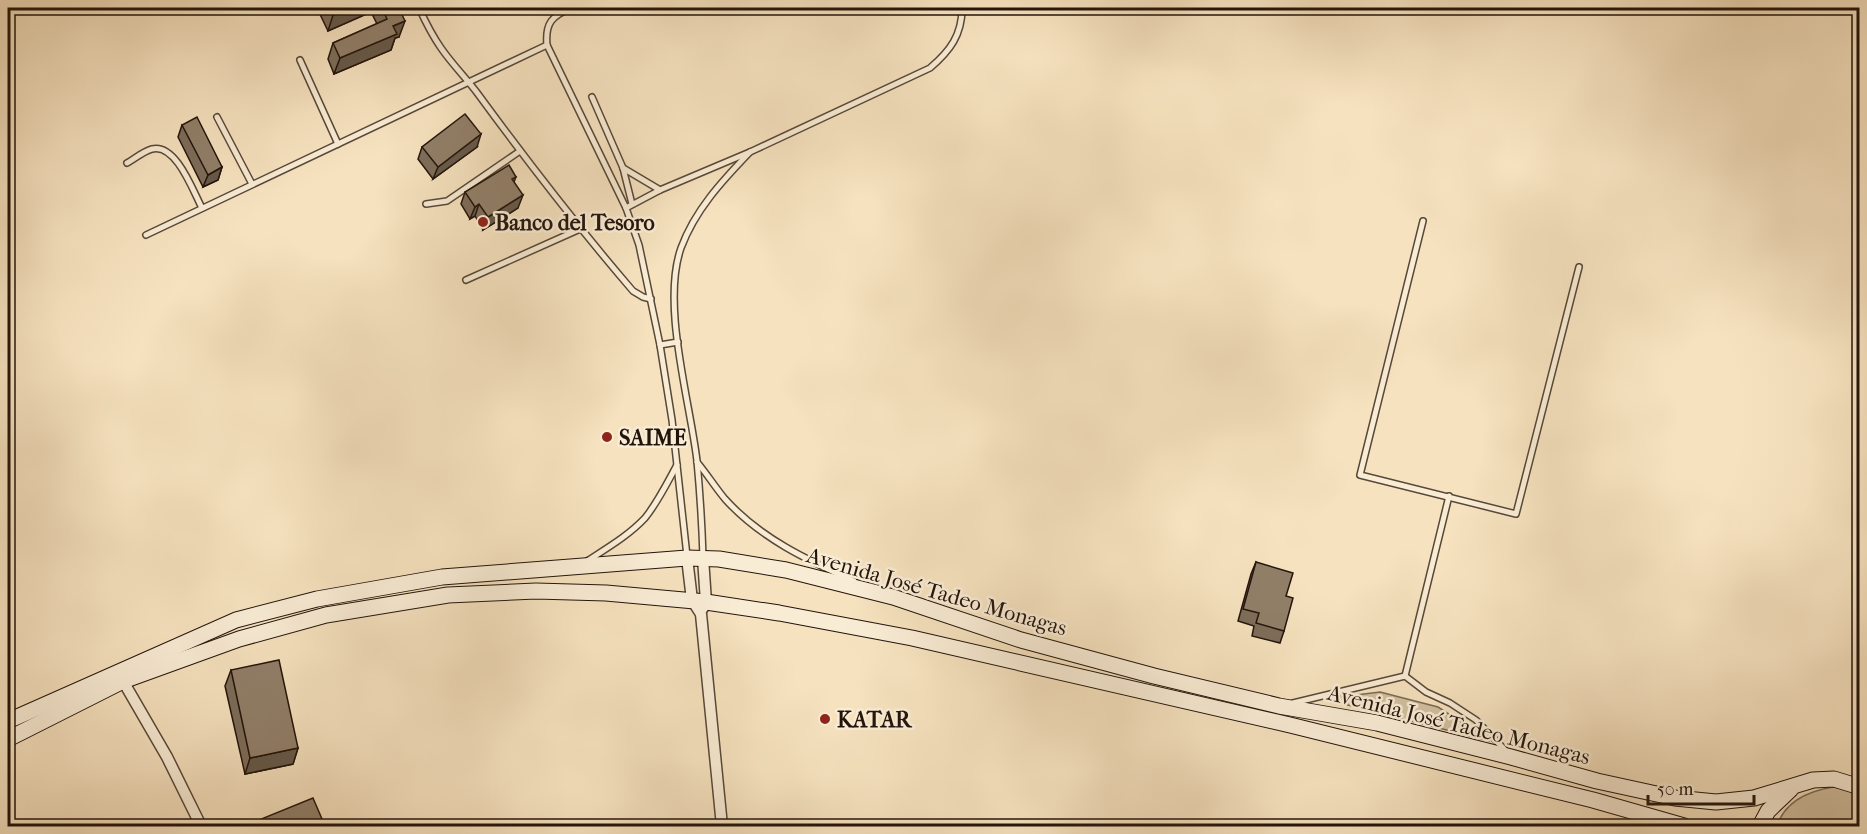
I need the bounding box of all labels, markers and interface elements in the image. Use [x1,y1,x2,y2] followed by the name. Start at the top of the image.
[495,210,655,236] place label: Banco del Tesoro
[476,215,490,229] marker: Banco del Tesoro
[619,425,687,451] place label: SAIME
[600,430,614,444] marker: SAIME
[803,542,1070,642] street label: Avenida José Tadeo Monagas
[1324,679,1593,770] street label: Avenida José Tadeo Monagas
[837,707,913,733] place label: KATAR
[818,712,832,726] marker: KATAR
[1648,768,1754,806] scale bar
[1657,779,1694,800] text: 50 m

